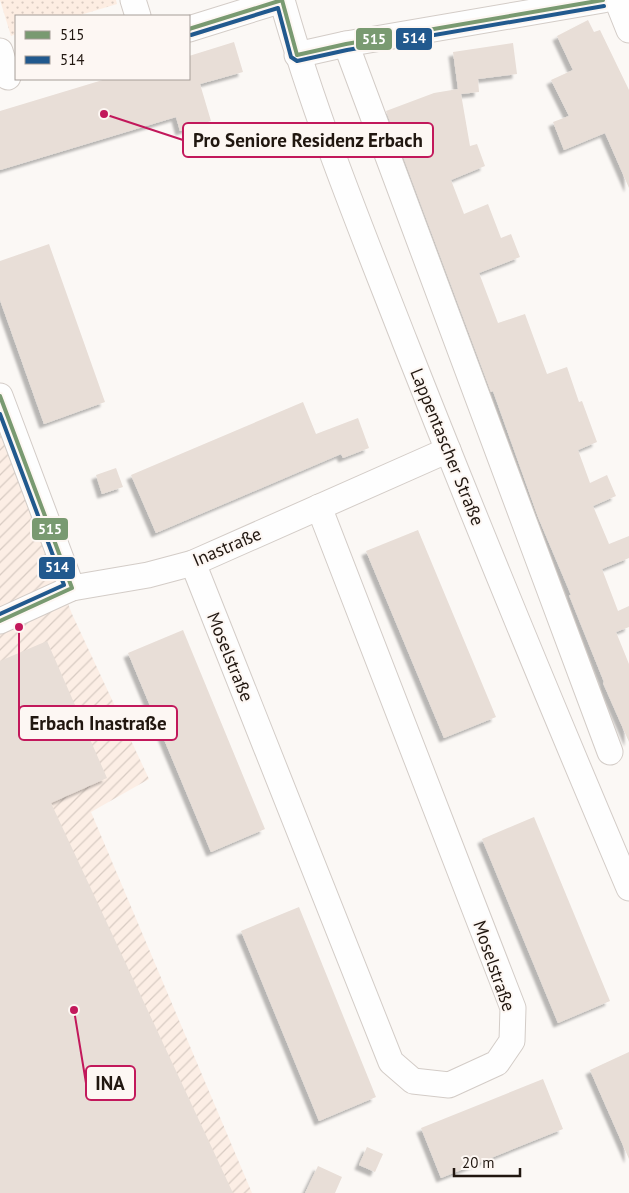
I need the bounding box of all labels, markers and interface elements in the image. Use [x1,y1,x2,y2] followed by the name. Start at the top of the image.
[15,15,190,80] legend
[60,25,85,44] text: 515
[355,27,393,51] line badge: 515
[395,27,433,51] line badge: 514
[402,29,426,47] text: 514
[362,30,386,48] text: 515
[60,50,85,69] text: 514
[183,123,433,157] callout: Pro Seniore Residenz Erbach
[193,128,423,152] text: Pro Seniore Residenz Erbach
[405,365,489,529] street label: Lappentascher Straße
[31,517,69,541] line badge: 515
[38,520,62,538] text: 515
[189,522,265,571] street label: Inastraße
[38,556,76,580] line badge: 514
[45,558,69,576] text: 514
[202,609,259,705] street label: Moselstraße
[19,706,177,740] callout: Erbach Inastraße
[29,711,167,735] text: Erbach Inastraße
[468,917,521,1014] street label: Moselstraße
[86,1066,135,1100] callout: INA
[95,1071,125,1095] text: INA
[454,1146,520,1178] scale bar
[462,1153,495,1172] text: 20 m

